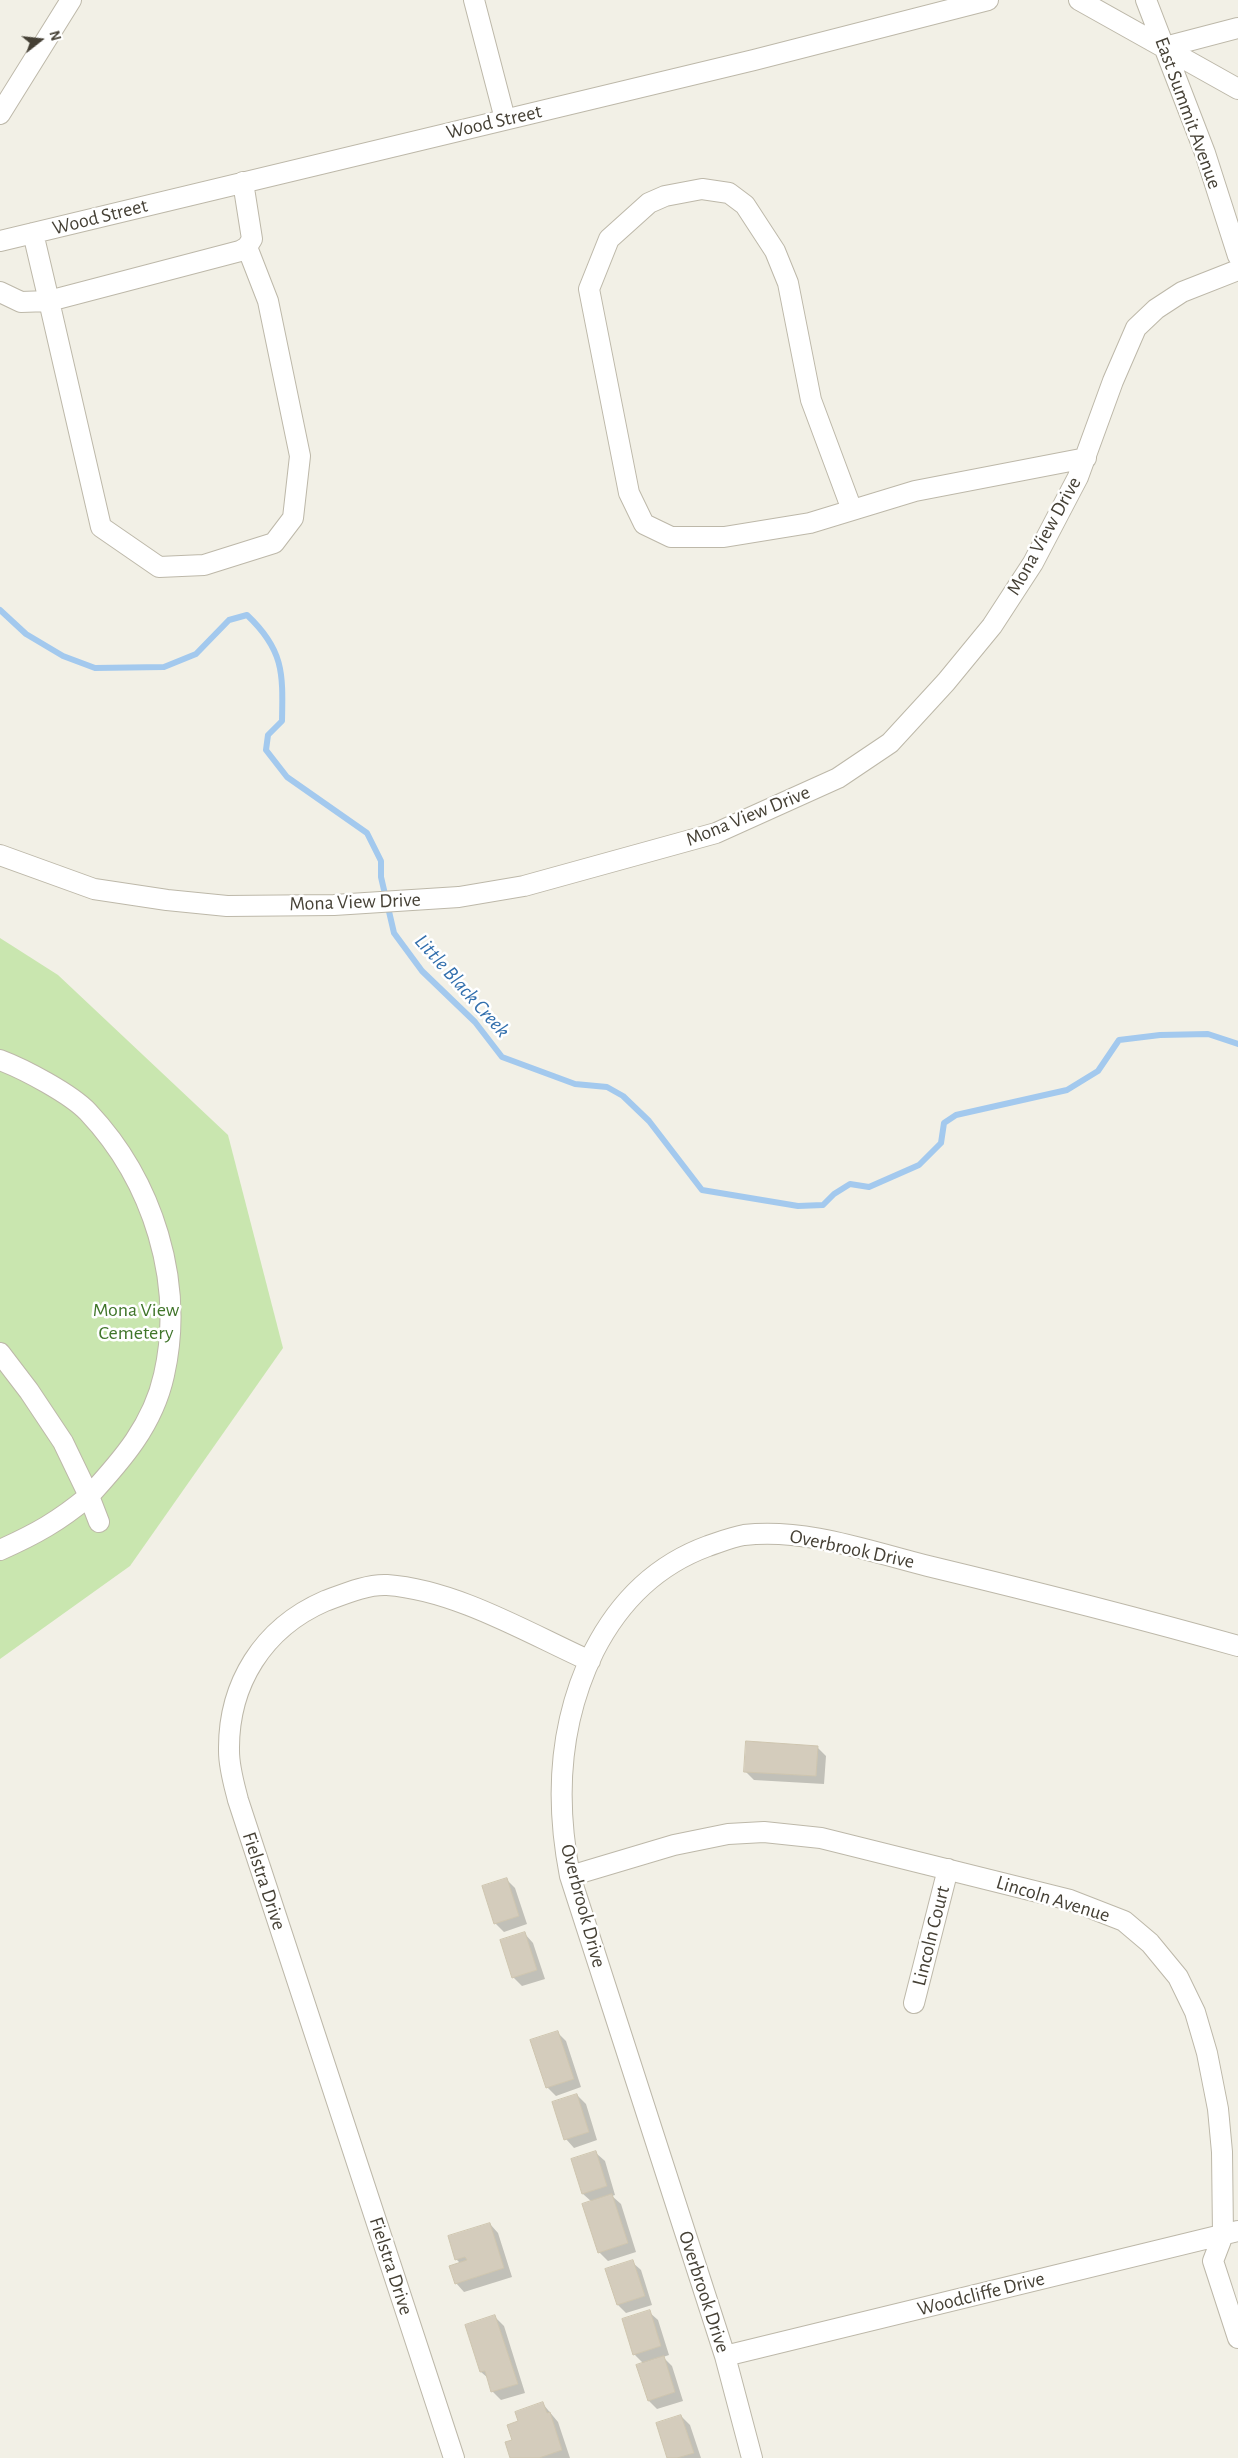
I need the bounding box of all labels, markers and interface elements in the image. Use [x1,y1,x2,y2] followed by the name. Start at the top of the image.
[15,15,65,65] north arrow
[46,29,62,42] text: N
[1149,34,1227,192] street label: East Summit Avenue
[444,99,544,145] street label: Wood Street
[50,194,150,240] street label: Wood Street
[1002,473,1086,599] street label: Mona View Drive
[683,780,813,852] street label: Mona View Drive
[289,888,421,916] street label: Mona View Drive
[409,929,515,1043] water label: Little Black Creek
[93,1298,179,1345] park label: Mona View Cemetery
[788,1524,916,1574] street label: Overbrook Drive
[237,1829,291,1933] street label: Fielstra Drive
[555,1842,611,1970] street label: Overbrook Drive
[993,1870,1113,1928] street label: Lincoln Avenue
[907,1884,955,1988] street label: Lincoln Court
[364,2214,418,2318] street label: Fielstra Drive
[673,2228,735,2356] street label: Overbrook Drive
[915,2267,1047,2321] street label: Woodcliffe Drive

